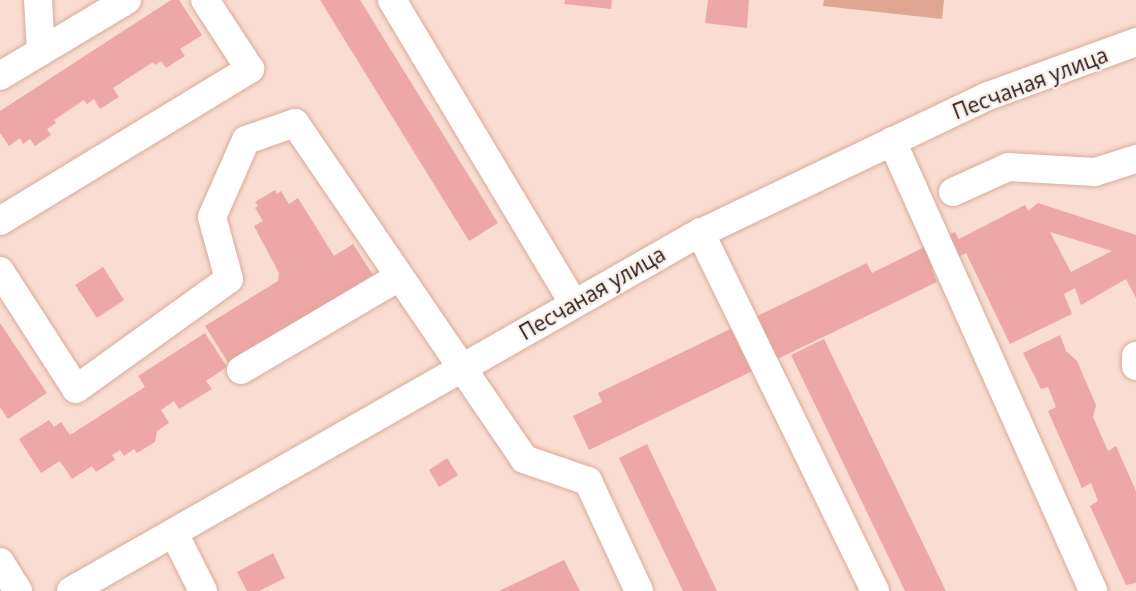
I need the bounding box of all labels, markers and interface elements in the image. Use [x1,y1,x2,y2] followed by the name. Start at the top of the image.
[949,42,1111,124] street label: Песчаная улица
[515,241,669,345] street label: Песчаная улица

